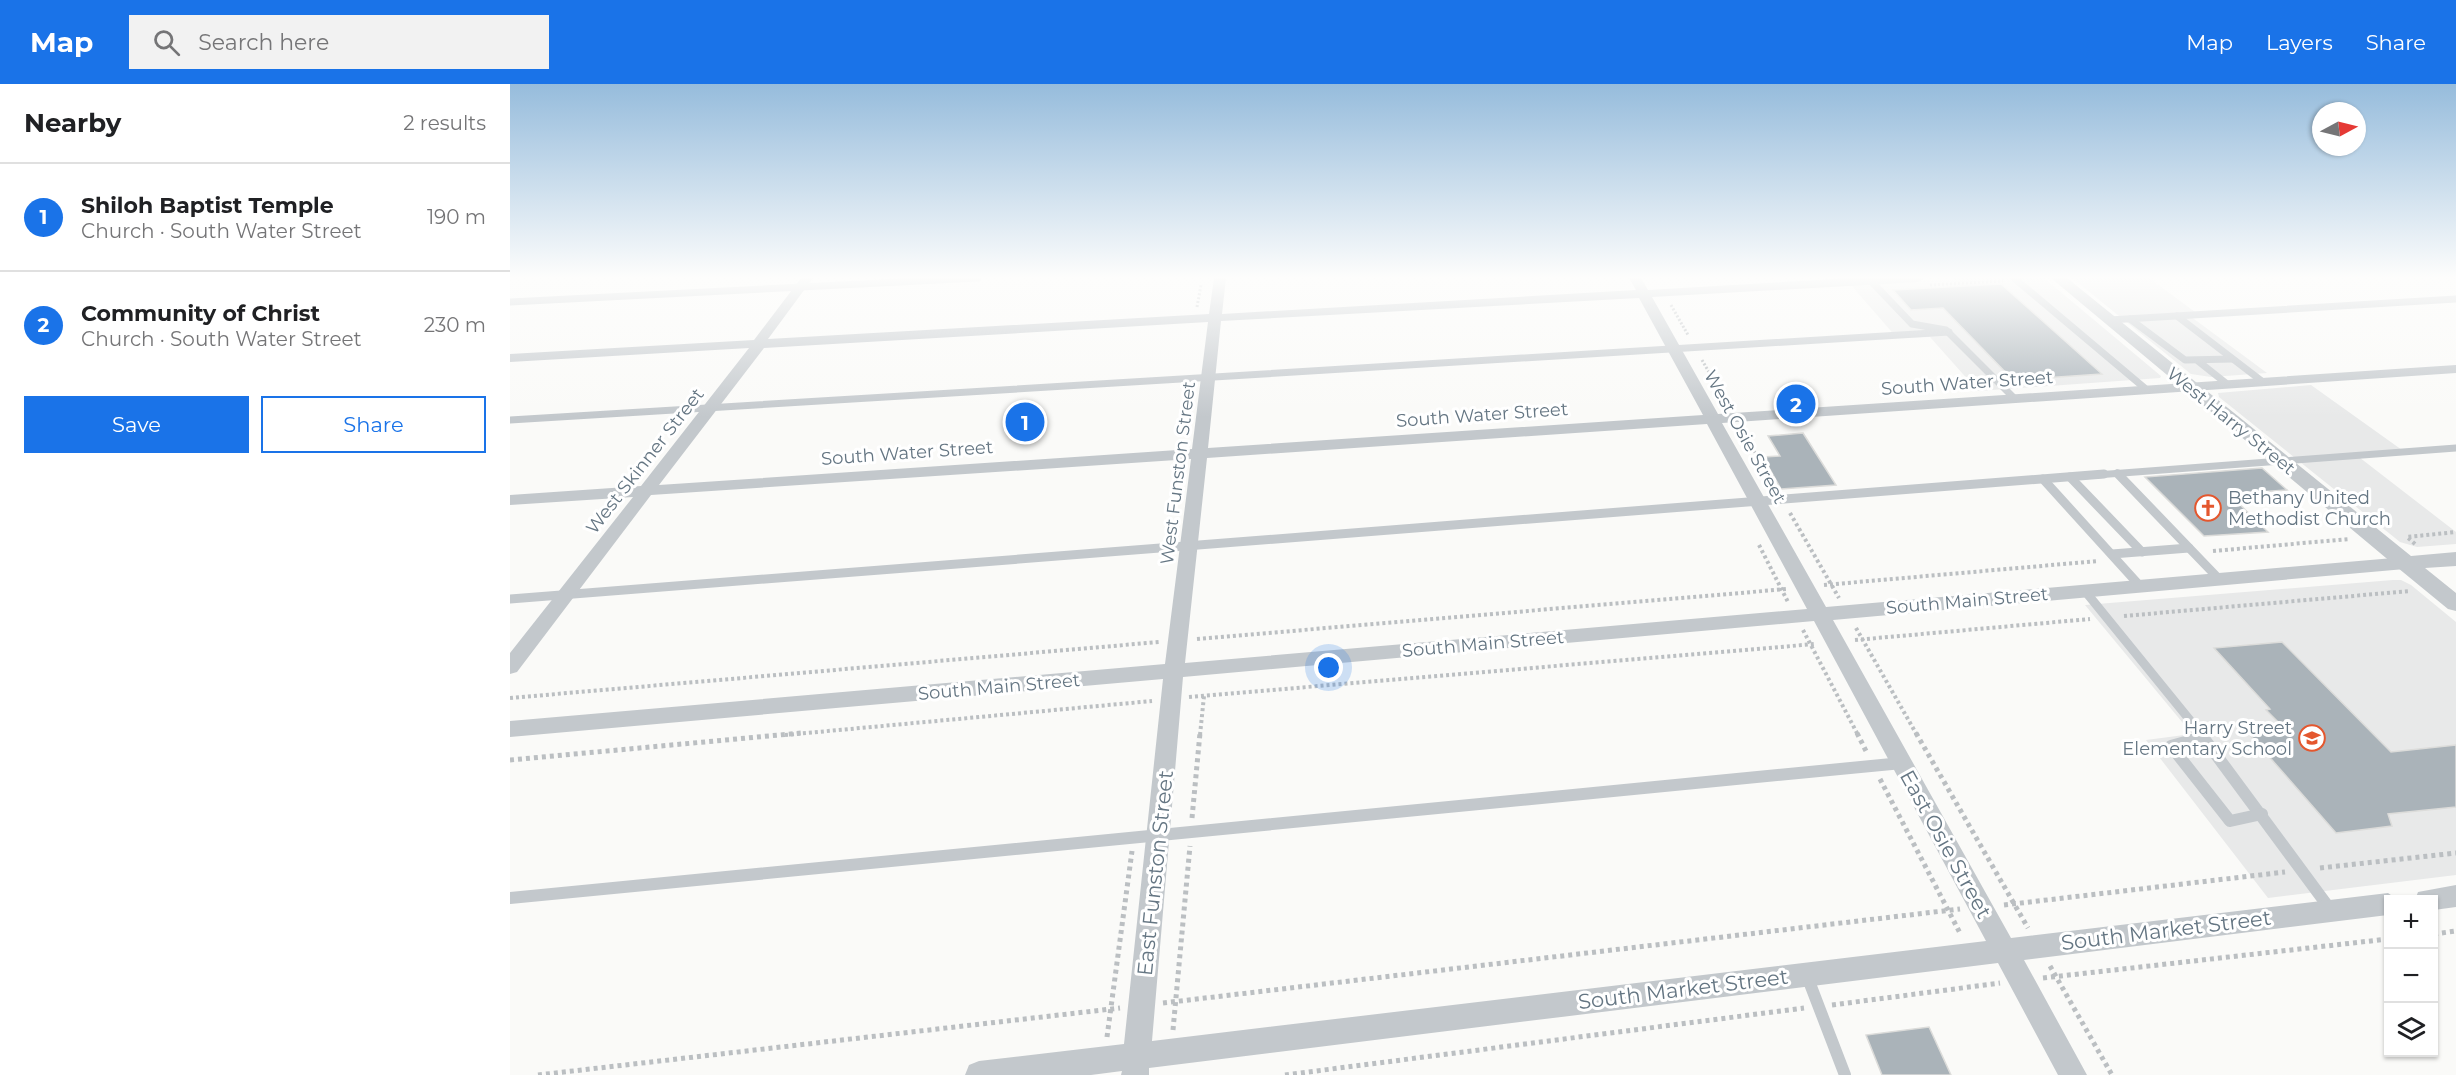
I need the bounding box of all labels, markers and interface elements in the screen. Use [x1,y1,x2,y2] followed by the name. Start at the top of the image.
[129,15,549,69] search box
[30,25,93,59] text: Map
[150,26,183,59] icon: search
[198,29,329,56] text: Search here
[2186,30,2233,55] text: Map
[2266,30,2333,55] text: Layers
[2366,30,2426,55] text: Share
[2312,102,2366,156] north arrow
[24,107,121,139] text: Nearby
[403,111,486,135] text: 2 results
[81,192,334,219] text: Shiloh Baptist Temple
[40,205,47,229] text: 1
[427,205,486,229] text: 190 m
[81,219,362,243] text: Church · South Water Street
[81,300,320,327] text: Community of Christ
[38,313,49,337] text: 2
[424,313,486,337] text: 230 m
[81,327,362,351] text: Church · South Water Street
[2162,362,2300,480] street label: West Harry Street
[1699,366,1791,508] street label: West Osie Street
[1880,366,2054,400] street label: South Water Street
[1156,380,1200,566] street label: West Funston Street
[1776,382,1816,426] pin: 2
[581,384,709,538] street label: West Skinner Street
[24,396,249,453] button: Save
[261,396,486,453] button: Share
[1395,398,1569,432] street label: South Water Street
[1006,400,1044,444] pin: 1
[820,436,994,470] street label: South Water Street
[2228,487,2391,530] place label: Bethany United Methodist Church
[2193,493,2223,523] church icon: Bethany United Methodist Church
[1885,583,2049,619] street label: South Main Street
[1401,626,1565,662] street label: South Main Street
[1314,653,1343,682] your location
[917,669,1081,705] street label: South Main Street
[2122,717,2292,760] place label: Harry Street Elementary School
[2297,723,2327,753] school or university icon: Harry Street Elementary School
[1895,765,1997,923] street label: East Osie Street
[1132,769,1178,977] street label: East Funston Street
[2384,895,2438,1057] map controls
[2384,895,2438,949] button: +
[2060,905,2272,955] street label: South Market Street
[2384,949,2438,1003] button: −
[1577,964,1789,1014] street label: South Market Street
[2384,1003,2438,1057] button: layers

